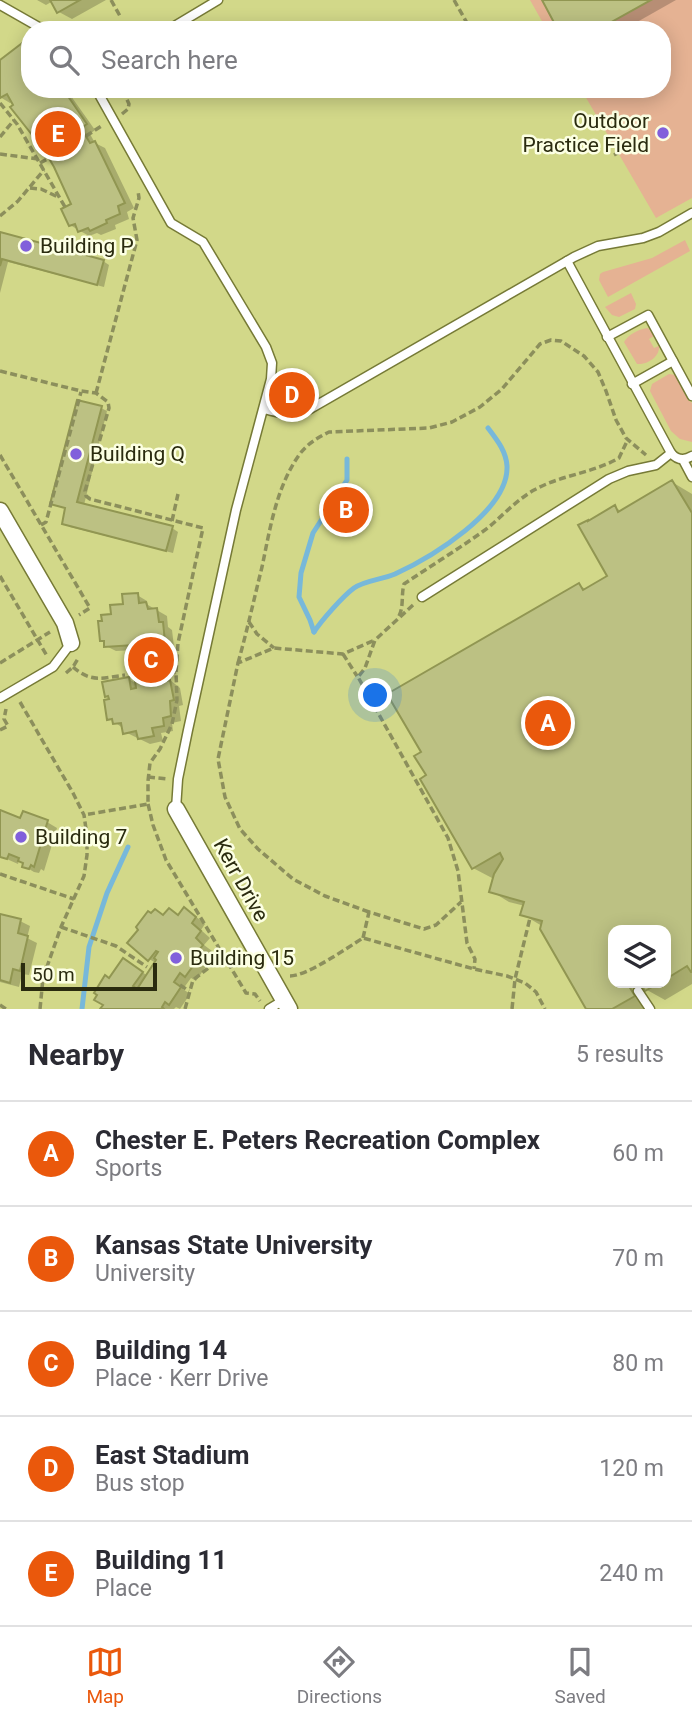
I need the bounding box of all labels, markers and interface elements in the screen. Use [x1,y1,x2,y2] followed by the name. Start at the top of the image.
[21,21,671,98] search box
[45,41,83,79] icon: search
[101,45,238,75] text: Search here
[35,108,81,160] pin: E
[523,109,649,157] place label: Outdoor Practice Field
[655,125,671,141] marker: Outdoor Practice Field
[40,234,134,258] place label: Building P
[18,238,34,254] marker: Building P
[269,369,315,421] pin: D
[90,442,185,466] place label: Building Q
[68,446,84,462] marker: Building Q
[323,484,369,536] pin: B
[128,634,174,686] pin: C
[358,678,392,712] your location
[525,697,571,749] pin: A
[35,825,127,849] place label: Building 7
[13,829,29,845] marker: Building 7
[209,835,273,925] street label: Kerr Drive
[608,925,671,988] map controls
[608,925,671,988] button: layers
[190,946,294,970] place label: Building 15
[168,950,184,966] marker: Building 15
[21,960,158,992] scale bar
[32,963,75,986] text: 50 m
[28,1037,124,1072] text: Nearby
[576,1041,664,1068] text: 5 results
[95,1125,540,1155] text: Chester E. Peters Recreation Complex
[43,1140,59,1167] text: A
[612,1140,664,1167] text: 60 m
[95,1155,162,1182] text: Sports
[95,1230,372,1260] text: Kansas State University
[44,1245,58,1272] text: B
[612,1245,664,1272] text: 70 m
[95,1260,195,1287] text: University
[95,1335,227,1365] text: Building 14
[43,1350,59,1377] text: C
[612,1350,664,1377] text: 80 m
[95,1365,269,1392] text: Place · Kerr Drive
[95,1440,249,1470] text: East Stadium
[44,1455,58,1482] text: D
[599,1455,664,1482] text: 120 m
[95,1470,185,1497] text: Bus stop
[95,1545,227,1575] text: Building 11
[45,1560,57,1587] text: E
[599,1560,664,1587] text: 240 m
[95,1575,152,1602] text: Place
[86,1643,124,1708] tab: Map
[297,1643,382,1708] tab: Directions
[554,1643,606,1708] tab: Saved

